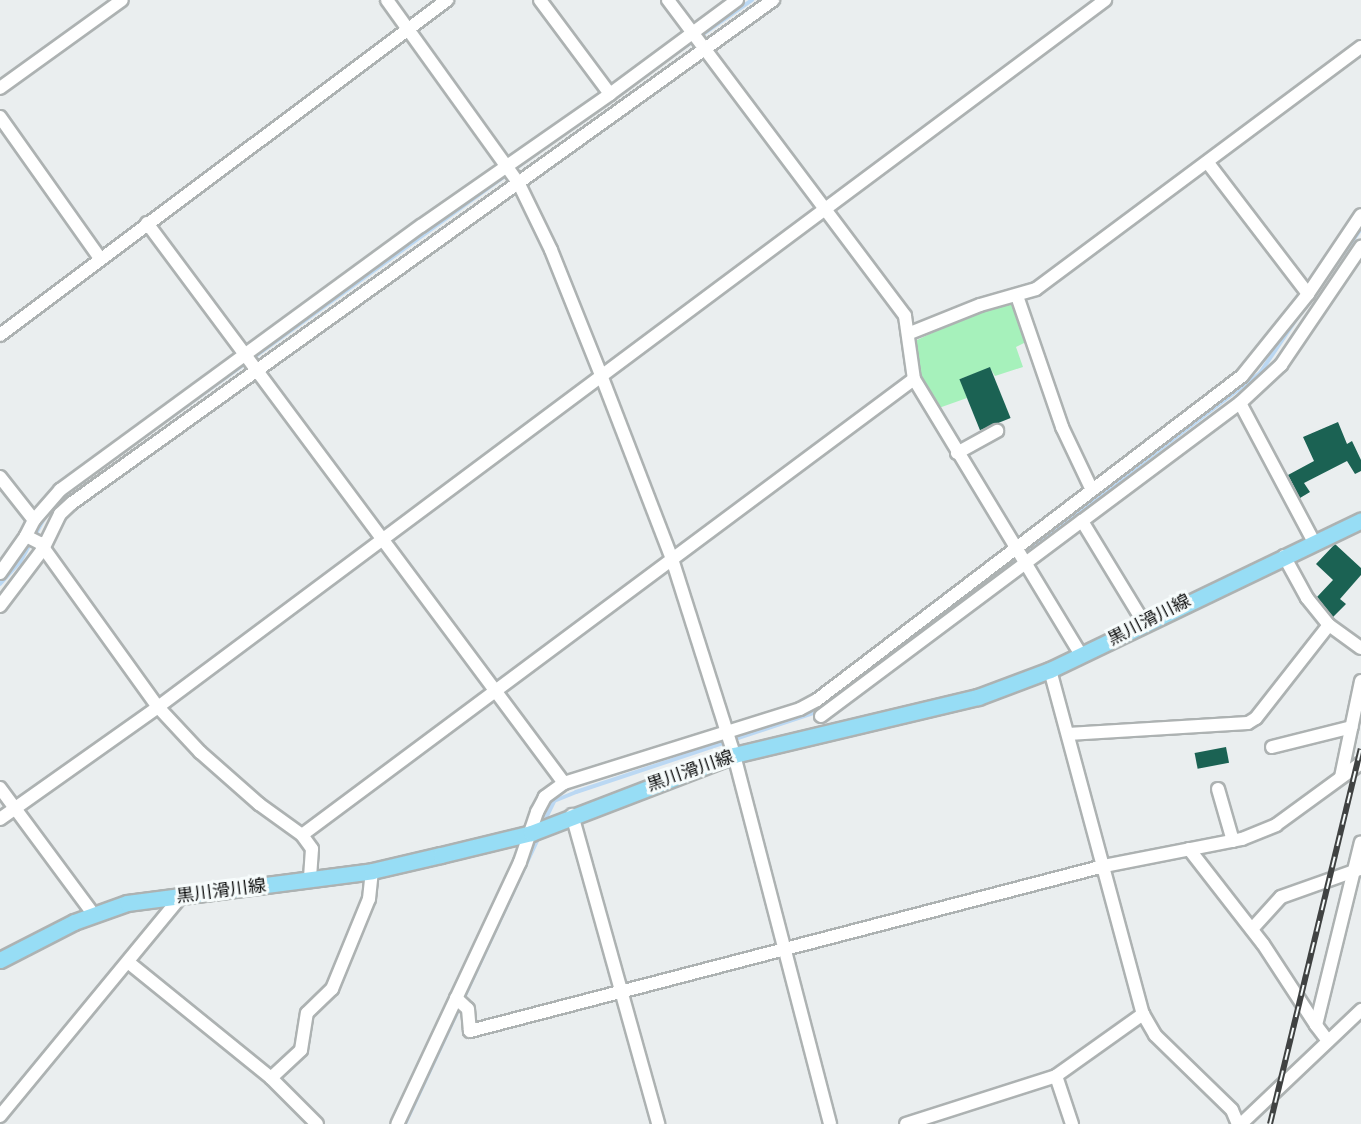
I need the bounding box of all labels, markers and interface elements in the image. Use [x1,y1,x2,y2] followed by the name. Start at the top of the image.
[1104,590,1194,650] street label: 黒川滑川線
[644,746,736,796] street label: 黒川滑川線
[175,875,267,907] street label: 黒川滑川線

